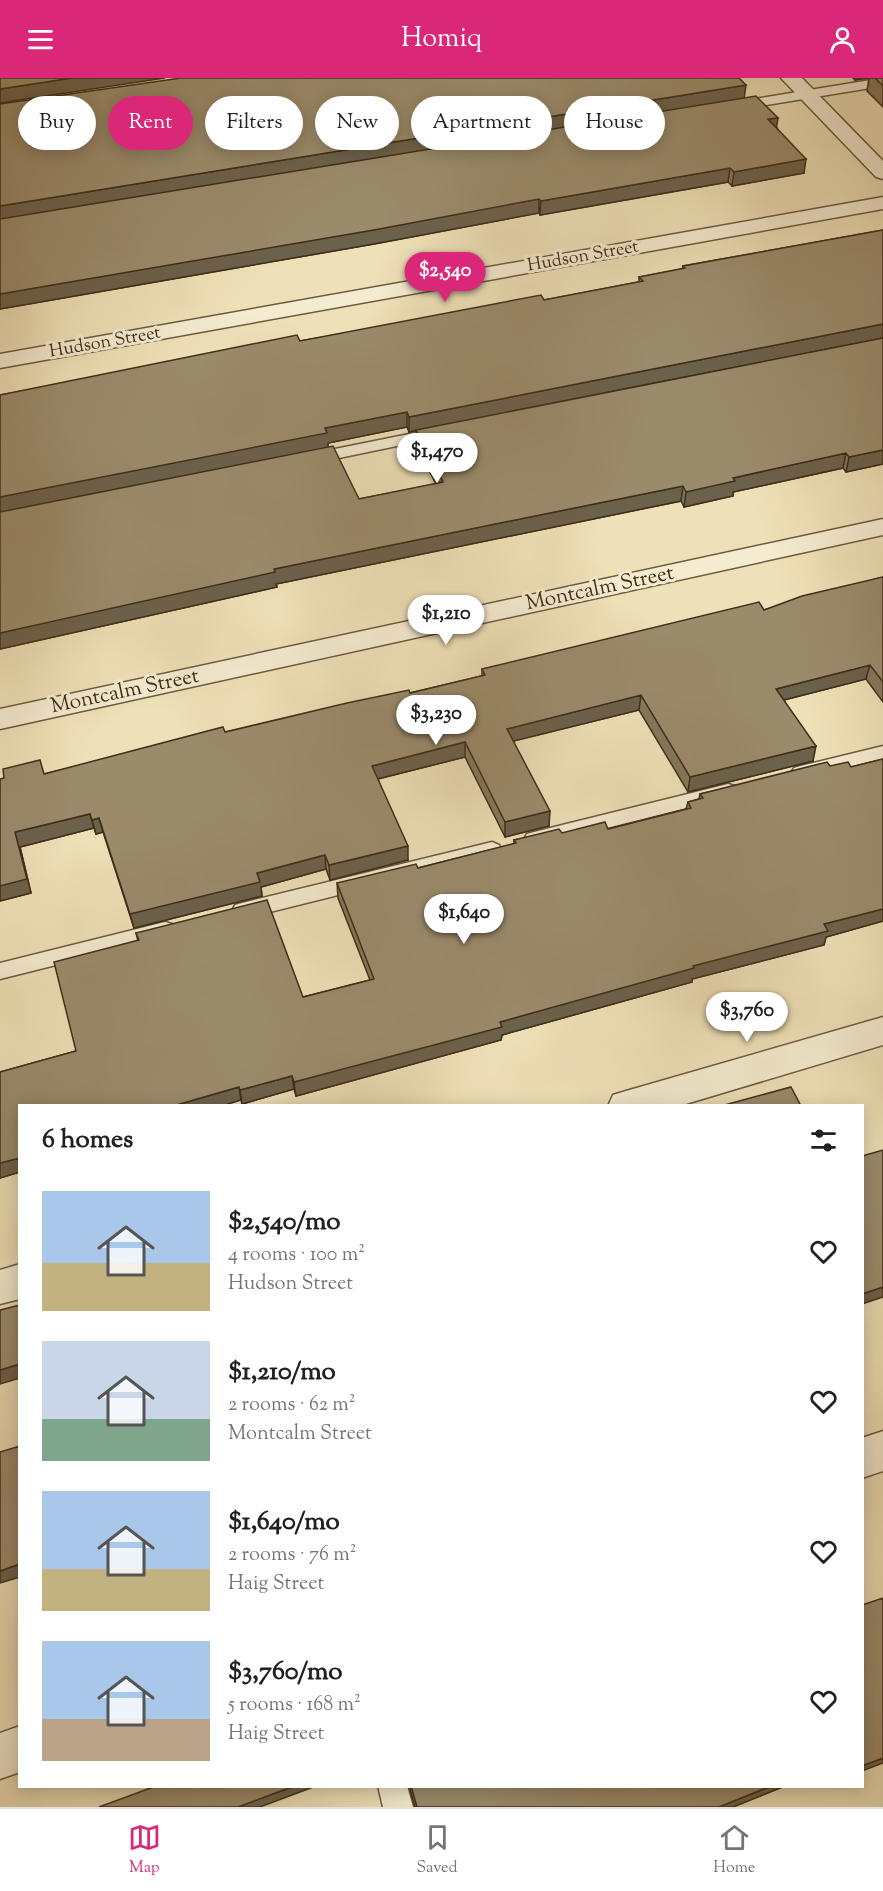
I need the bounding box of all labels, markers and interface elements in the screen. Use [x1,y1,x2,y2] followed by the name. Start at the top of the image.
[401,20,482,59] text: Homiq
[24,23,57,56] icon: menu
[826,23,859,56] icon: person
[18,96,96,150] chip: Buy
[108,96,193,150] chip: Rent
[205,96,303,150] chip: Filters
[315,96,399,150] chip: New
[411,96,552,150] chip: Apartment
[564,96,665,150] chip: House
[525,234,641,280] street label: Hudson Street
[396,252,494,303] pin: $2,540
[419,257,471,286] text: $2,540
[47,320,163,366] street label: Hudson Street
[388,433,486,484] pin: $1,470
[411,438,463,467] text: $1,470
[523,559,677,619] street label: Montcalm Street
[397,595,495,646] pin: $1,210
[422,600,471,629] text: $1,210
[48,662,202,722] street label: Montcalm Street
[387,695,485,746] pin: $3,230
[410,700,462,729] text: $3,230
[415,894,513,945] pin: $1,640
[438,899,490,928] text: $1,640
[698,992,796,1043] pin: $3,760
[720,997,774,1026] text: $3,760
[42,1122,133,1159] text: 6 homes
[807,1124,840,1157] icon: filters
[228,1204,341,1241] text: $2,540/mo
[90,1215,162,1287] icon: home
[807,1235,840,1268] icon: heart
[228,1241,365,1270] text: 4 rooms · 100 m²
[228,1270,353,1299] text: Hudson Street
[228,1354,336,1391] text: $1,210/mo
[90,1365,162,1437] icon: home
[807,1385,840,1418] icon: heart
[228,1391,356,1420] text: 2 rooms · 62 m²
[228,1420,372,1449] text: Montcalm Street
[228,1504,340,1541] text: $1,640/mo
[90,1515,162,1587] icon: home
[807,1535,840,1568] icon: heart
[228,1541,356,1570] text: 2 rooms · 76 m²
[228,1570,324,1599] text: Haig Street
[228,1654,343,1691] text: $3,760/mo
[90,1665,162,1737] icon: home
[807,1685,840,1718] icon: heart
[228,1691,361,1720] text: 5 rooms · 168 m²
[228,1720,324,1749] text: Haig Street
[128,1821,161,1880] tab: Map
[416,1821,458,1880] tab: Saved
[713,1821,755,1880] tab: Home

